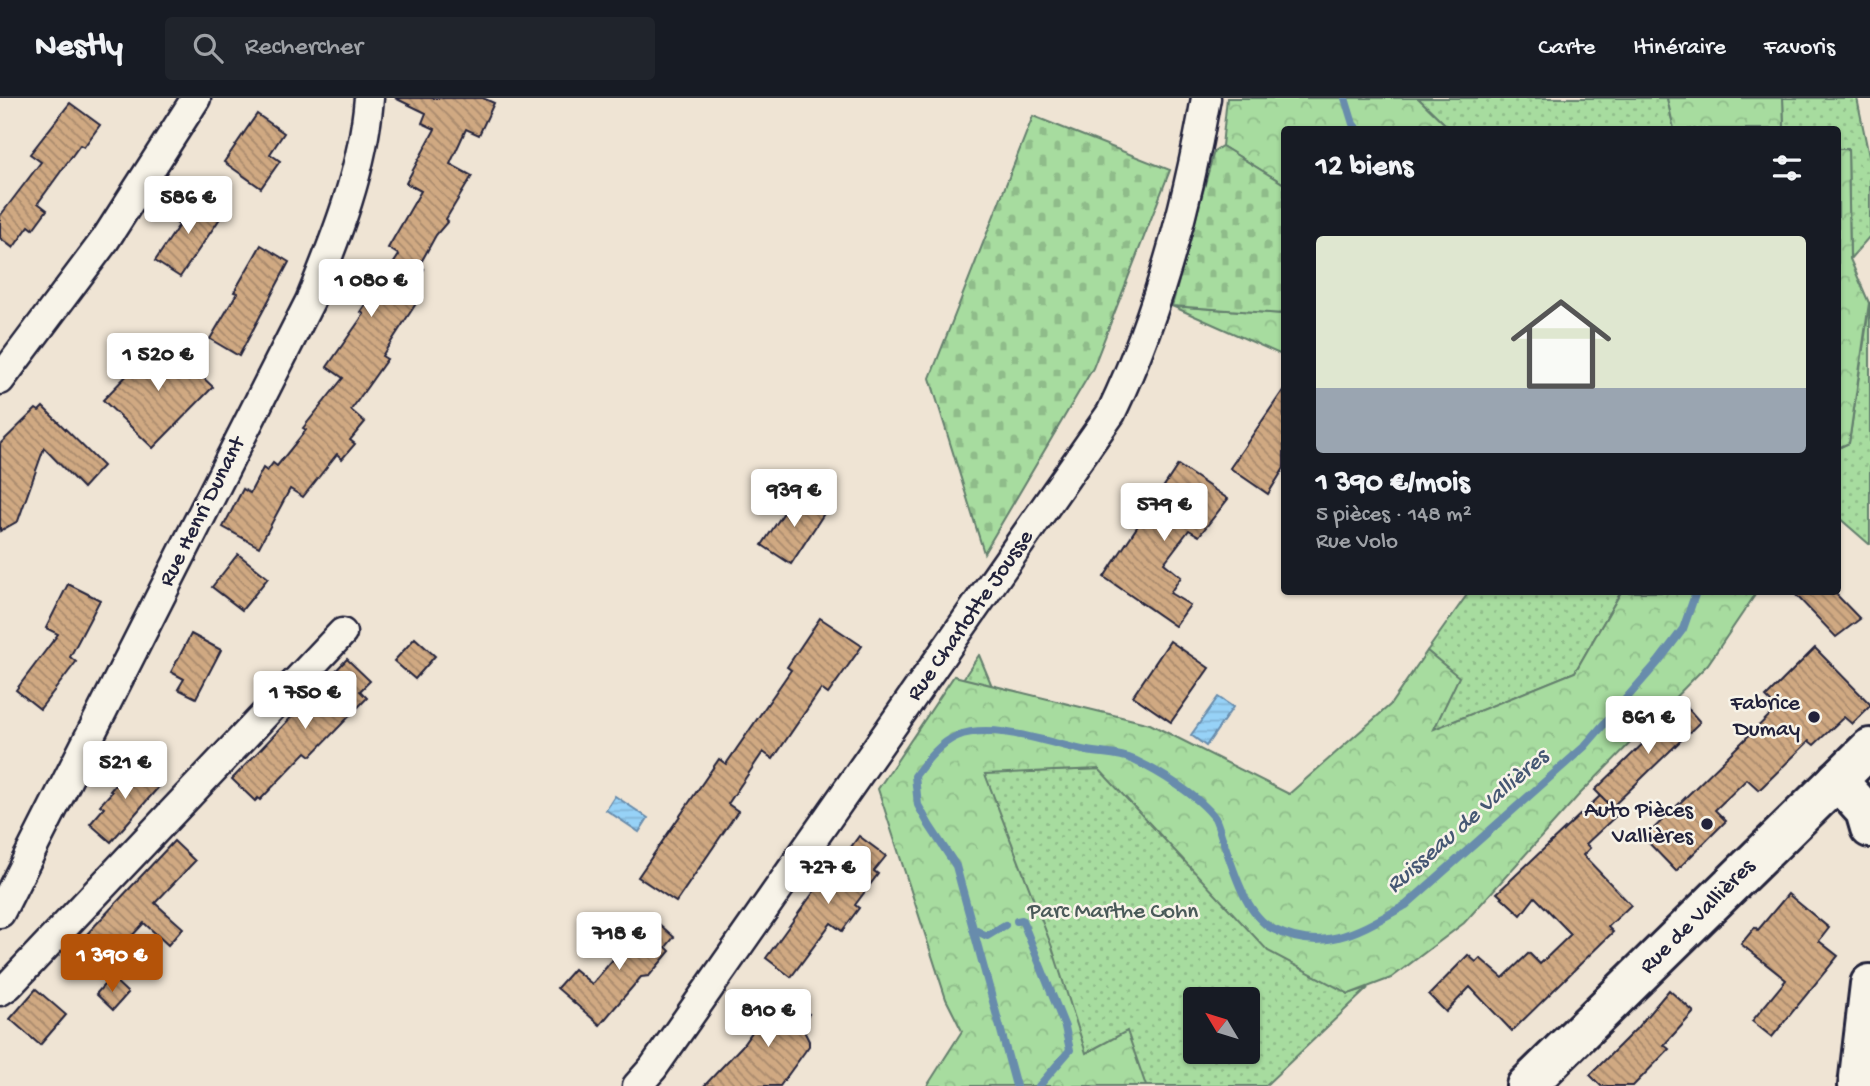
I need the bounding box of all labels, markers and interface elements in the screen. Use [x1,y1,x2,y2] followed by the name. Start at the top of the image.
[165,17,655,80] search box
[35,29,123,67] text: Nestly
[189,29,227,67] icon: search
[245,33,363,64] text: Rechercher
[1538,34,1595,63] text: Carte
[1633,34,1726,63] text: Itinéraire
[1764,34,1835,63] text: Favoris
[1768,149,1806,187] icon: filters
[1316,151,1413,186] text: 12 biens
[139,176,237,236] pin: 586 €
[160,185,216,212] text: 586 €
[306,260,436,319] pin: 1 080 €
[335,268,407,295] text: 1 080 €
[1498,281,1624,407] icon: home
[93,334,223,393] pin: 1 520 €
[123,342,193,369] text: 1 520 €
[154,431,253,591] street label: Rue Henri Dunant
[1316,467,1469,502] text: 1 390 €/mois
[745,470,843,529] pin: 939 €
[767,478,821,505] text: 939 €
[1115,484,1213,543] pin: 579 €
[1137,492,1191,519] text: 579 €
[1316,502,1472,529] text: 5 pièces · 148 m²
[902,524,1041,707] street label: Rue Charlotte Jousse
[1316,529,1398,556] text: Rue Volo
[240,672,370,731] pin: 1 750 €
[270,680,341,707] text: 1 750 €
[1729,691,1801,744] place label: Fabrice Dumay
[1599,696,1697,756] pin: 861 €
[1622,705,1674,732] text: 861 €
[1806,709,1822,725] marker: Fabrice Dumay
[76,742,174,801] pin: 521 €
[1381,742,1557,901] water label: Ruisseau de Vallières
[99,750,151,777] text: 521 €
[1584,798,1694,851] place label: Auto Pièces Vallières
[1699,816,1715,832] marker: Auto Pièces Vallières
[779,846,877,906] pin: 727 €
[1635,853,1762,980] street label: Rue de Vallières
[801,855,855,882] text: 727 €
[1027,899,1198,926] park label: Parc Marthe Cohn
[570,912,668,972] pin: 718 €
[593,921,646,948] text: 718 €
[47,934,177,994] pin: 1 390 €
[77,943,147,970] text: 1 390 €
[1183,987,1260,1064] north arrow
[1183,987,1260,1064] map controls
[719,990,817,1049] pin: 810 €
[741,998,795,1025] text: 810 €

